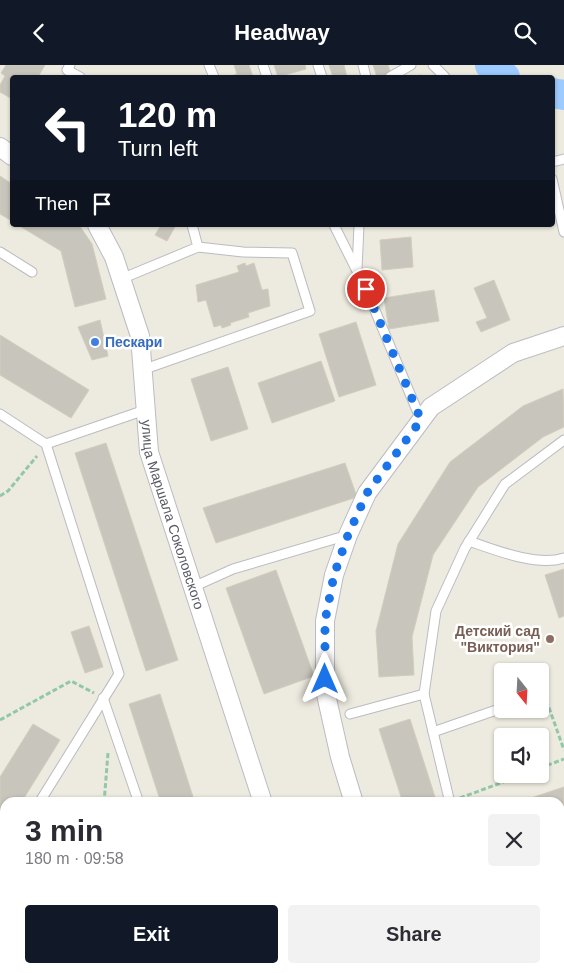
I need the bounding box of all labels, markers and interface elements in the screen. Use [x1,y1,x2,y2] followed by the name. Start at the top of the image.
[25,19,53,47] icon: back
[511,19,539,47] icon: search
[234,20,330,45] text: Headway
[35,95,100,160] icon: left
[118,95,217,134] text: 120 m
[118,136,198,161] text: Turn left
[88,190,116,218] icon: arrive
[35,193,78,214] text: Then
[345,268,387,310] pin
[352,275,380,303] icon: arrive
[105,334,162,350] place label: Пескари
[89,336,101,348] marker: Пескари
[139,419,208,612] street label: улица Маршала Соколовского
[455,623,540,655] place label: Детский сад "Виктория"
[544,633,556,645] marker: Детский сад "Виктория"
[298,652,350,704] position arrow
[494,663,549,717] north arrow
[494,663,549,783] map controls
[494,728,549,783] button: sound
[25,814,103,847] text: 3 min
[488,814,540,866] button: close
[25,850,124,867] text: 180 m · 09:58
[25,905,278,963] button: Exit
[288,905,540,963] button: Share

